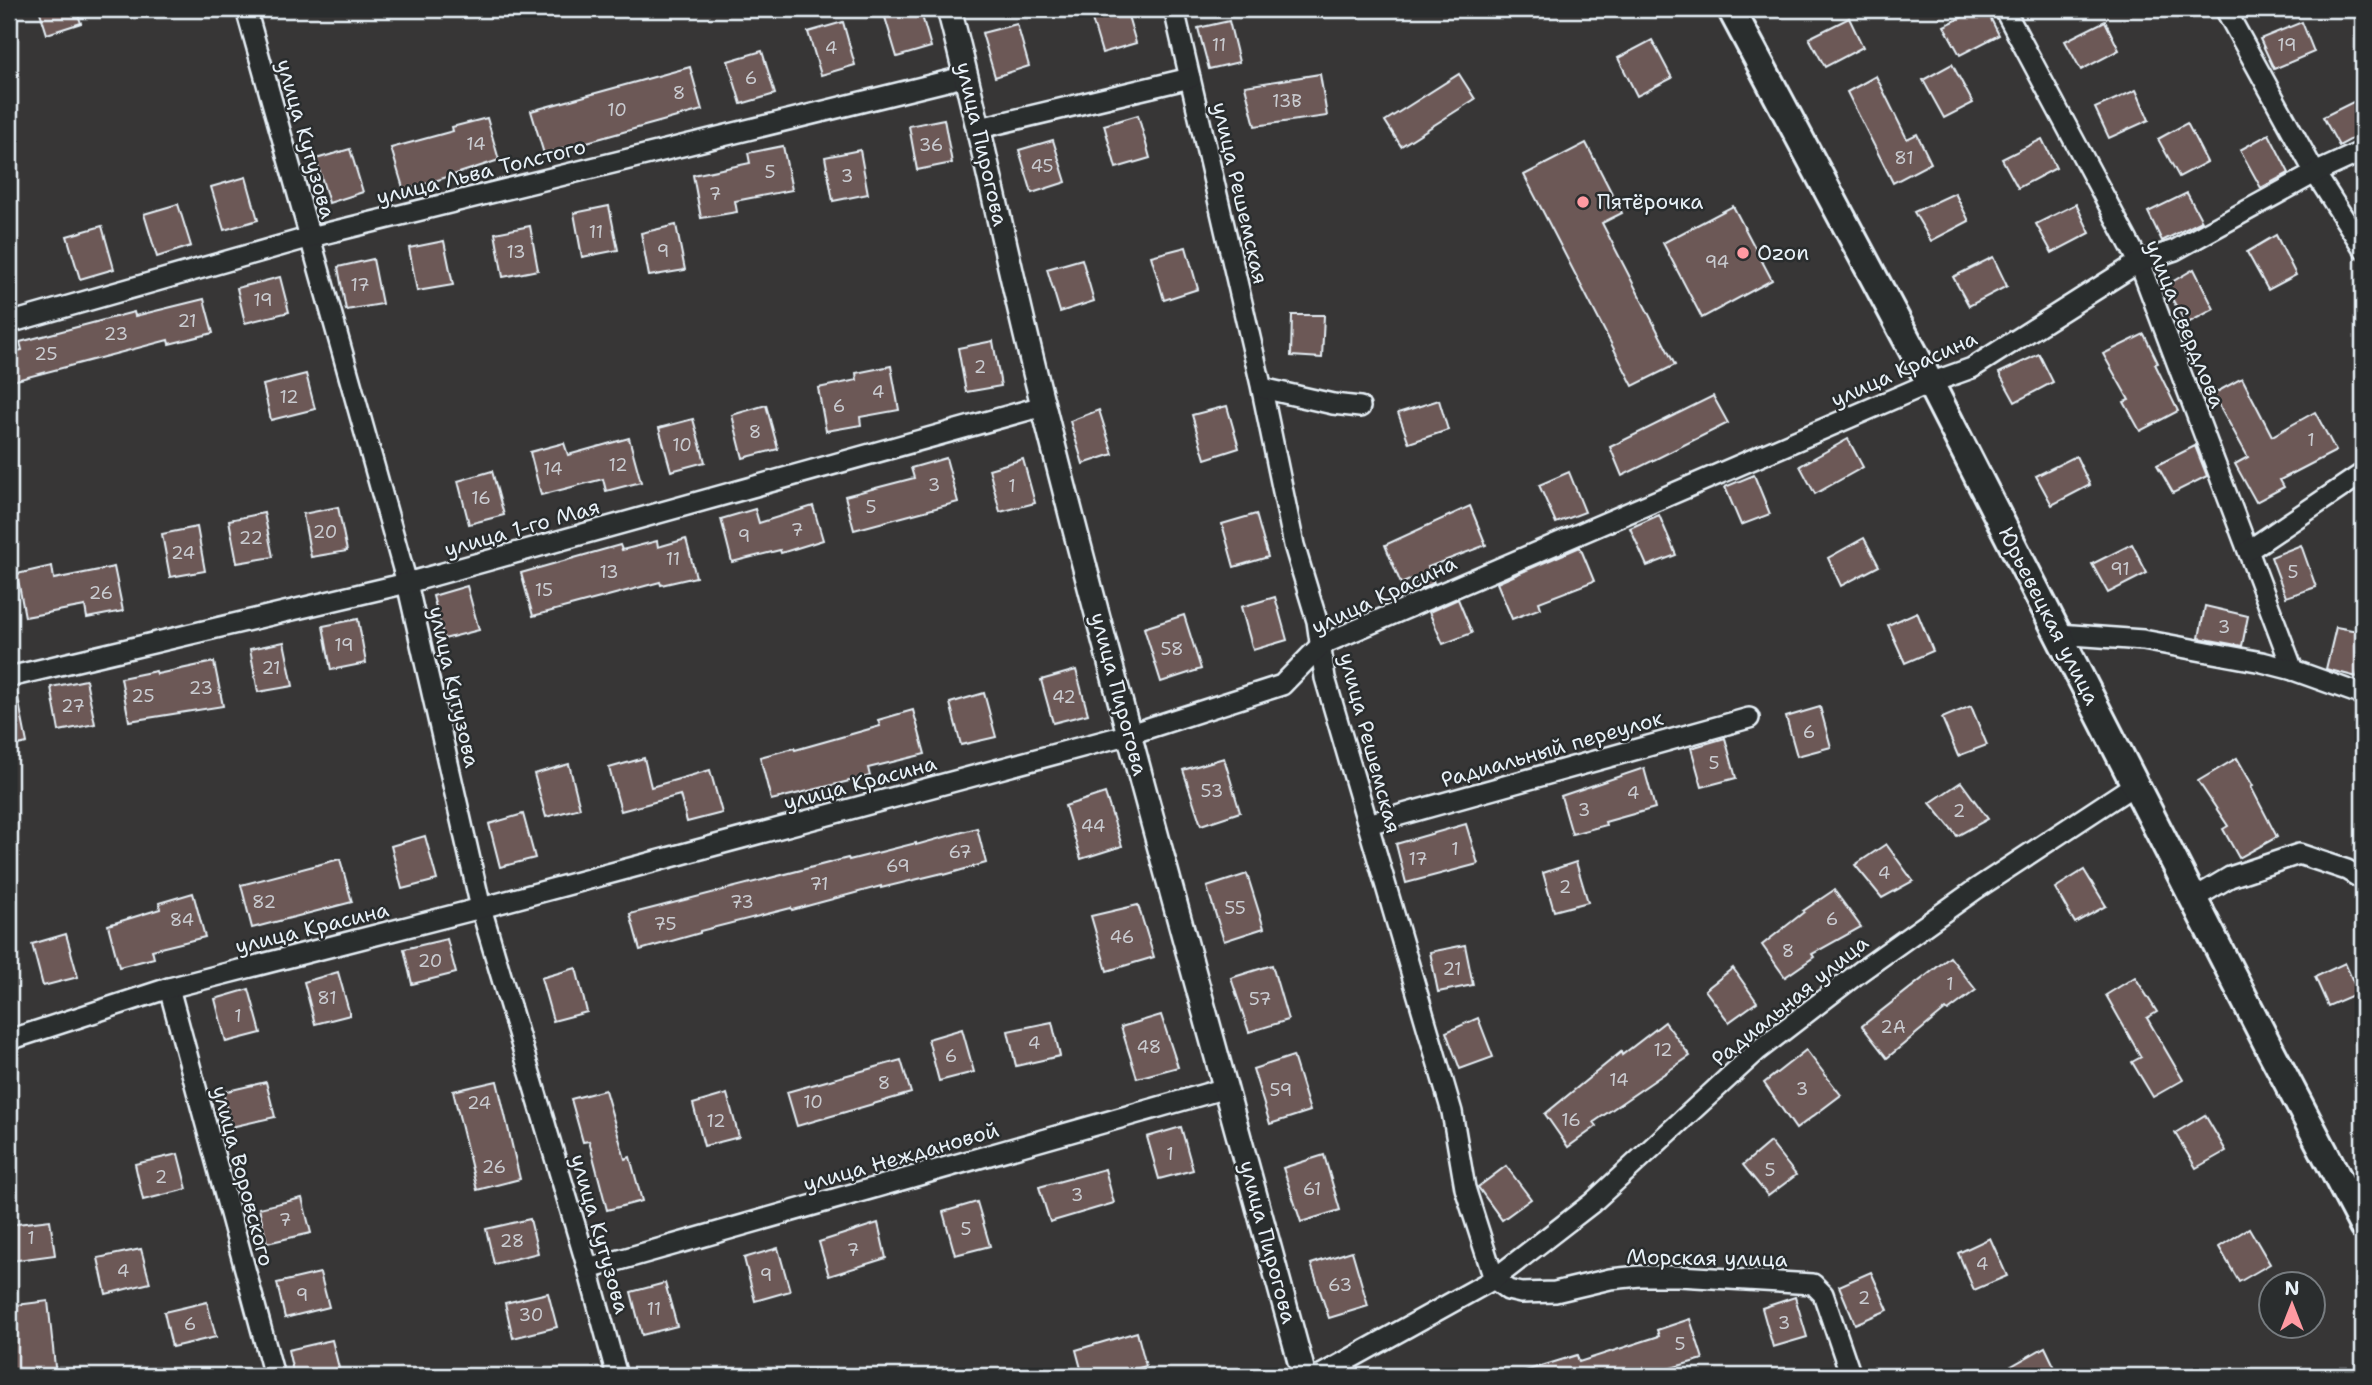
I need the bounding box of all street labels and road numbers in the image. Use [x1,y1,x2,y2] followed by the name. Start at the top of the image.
[270,56,342,222] street label: улица Кутузова
[950,59,1014,229] street label: улица Пирогова
[1205,99,1275,287] street label: улица Решемская
[373,132,589,212] street label: улица Льва Толстого
[2138,236,2232,412] street label: улица Свердлова
[1826,324,1982,414] street label: улица Красина
[441,492,603,564] street label: улица 1-го Мая
[1992,522,2106,710] street label: Юрьевецкая улица
[1307,549,1461,641] street label: улица Красина
[422,604,486,770] street label: улица Кутузова
[1084,609,1154,779] street label: улица Пирогова
[1332,650,1408,836] street label: улица Решемская
[1438,704,1666,794] street label: Радиальный переулок
[780,749,940,817] street label: улица Красина
[232,895,392,961] street label: улица Красина
[1706,929,1874,1073] street label: Радиальная улица
[205,1083,281,1269] street label: улица Воровского
[800,1116,1002,1198] street label: улица Неждановой
[564,1151,636,1317] street label: улица Кутузова
[1233,1157,1303,1327] street label: улица Пирогова
[1626,1243,1788,1273] street label: Морская улица

